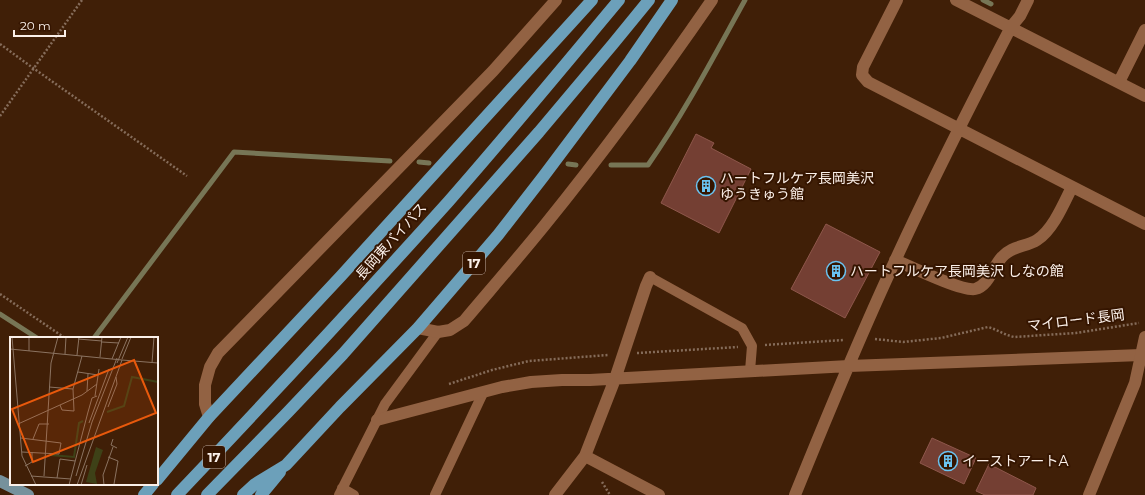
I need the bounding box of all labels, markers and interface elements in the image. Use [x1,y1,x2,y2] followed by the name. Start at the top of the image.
[14,12,65,38] scale bar
[20,18,51,33] text: 20 m
[720,169,874,203] place label: ハートフルケア長岡美沢 ゆうきゅう館
[695,175,717,197] building icon: ハートフルケア長岡美沢 ゆうきゅう館
[352,199,430,283] street label: 長岡東バイパス
[463,252,485,274] road number: 17
[825,260,847,282] building icon: ハートフルケア長岡美沢 しなの館
[850,262,1064,280] place label: ハートフルケア長岡美沢 しなの館
[1026,305,1126,335] street label: マイロード長岡
[10,337,158,485] inset map
[203,446,225,468] road number: 17
[937,450,959,472] building icon: イーストアートA
[962,452,1069,470] place label: イーストアートA

